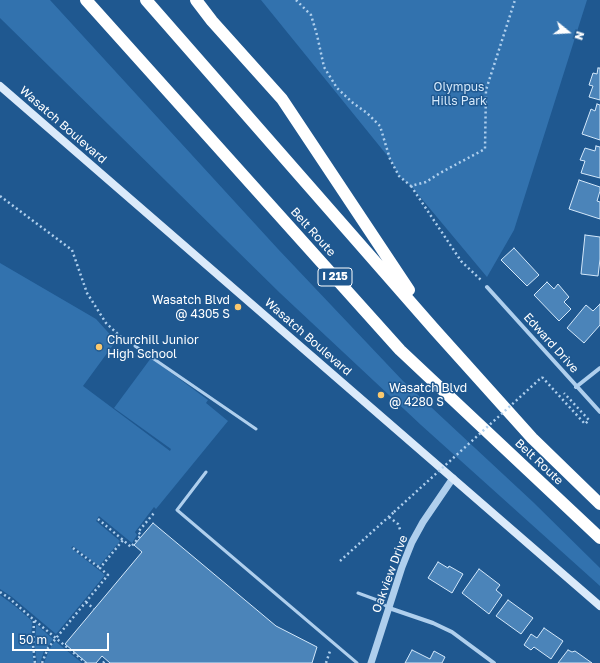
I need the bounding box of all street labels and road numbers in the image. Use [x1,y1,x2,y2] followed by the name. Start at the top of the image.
[17,83,109,167] street label: Wasatch Boulevard
[287,205,339,259] street label: Belt Route
[318,268,352,286] road number: I 215
[262,295,354,379] street label: Wasatch Boulevard
[520,310,582,376] street label: Edward Drive
[512,436,566,488] street label: Belt Route
[369,533,411,615] street label: Oakview Drive

